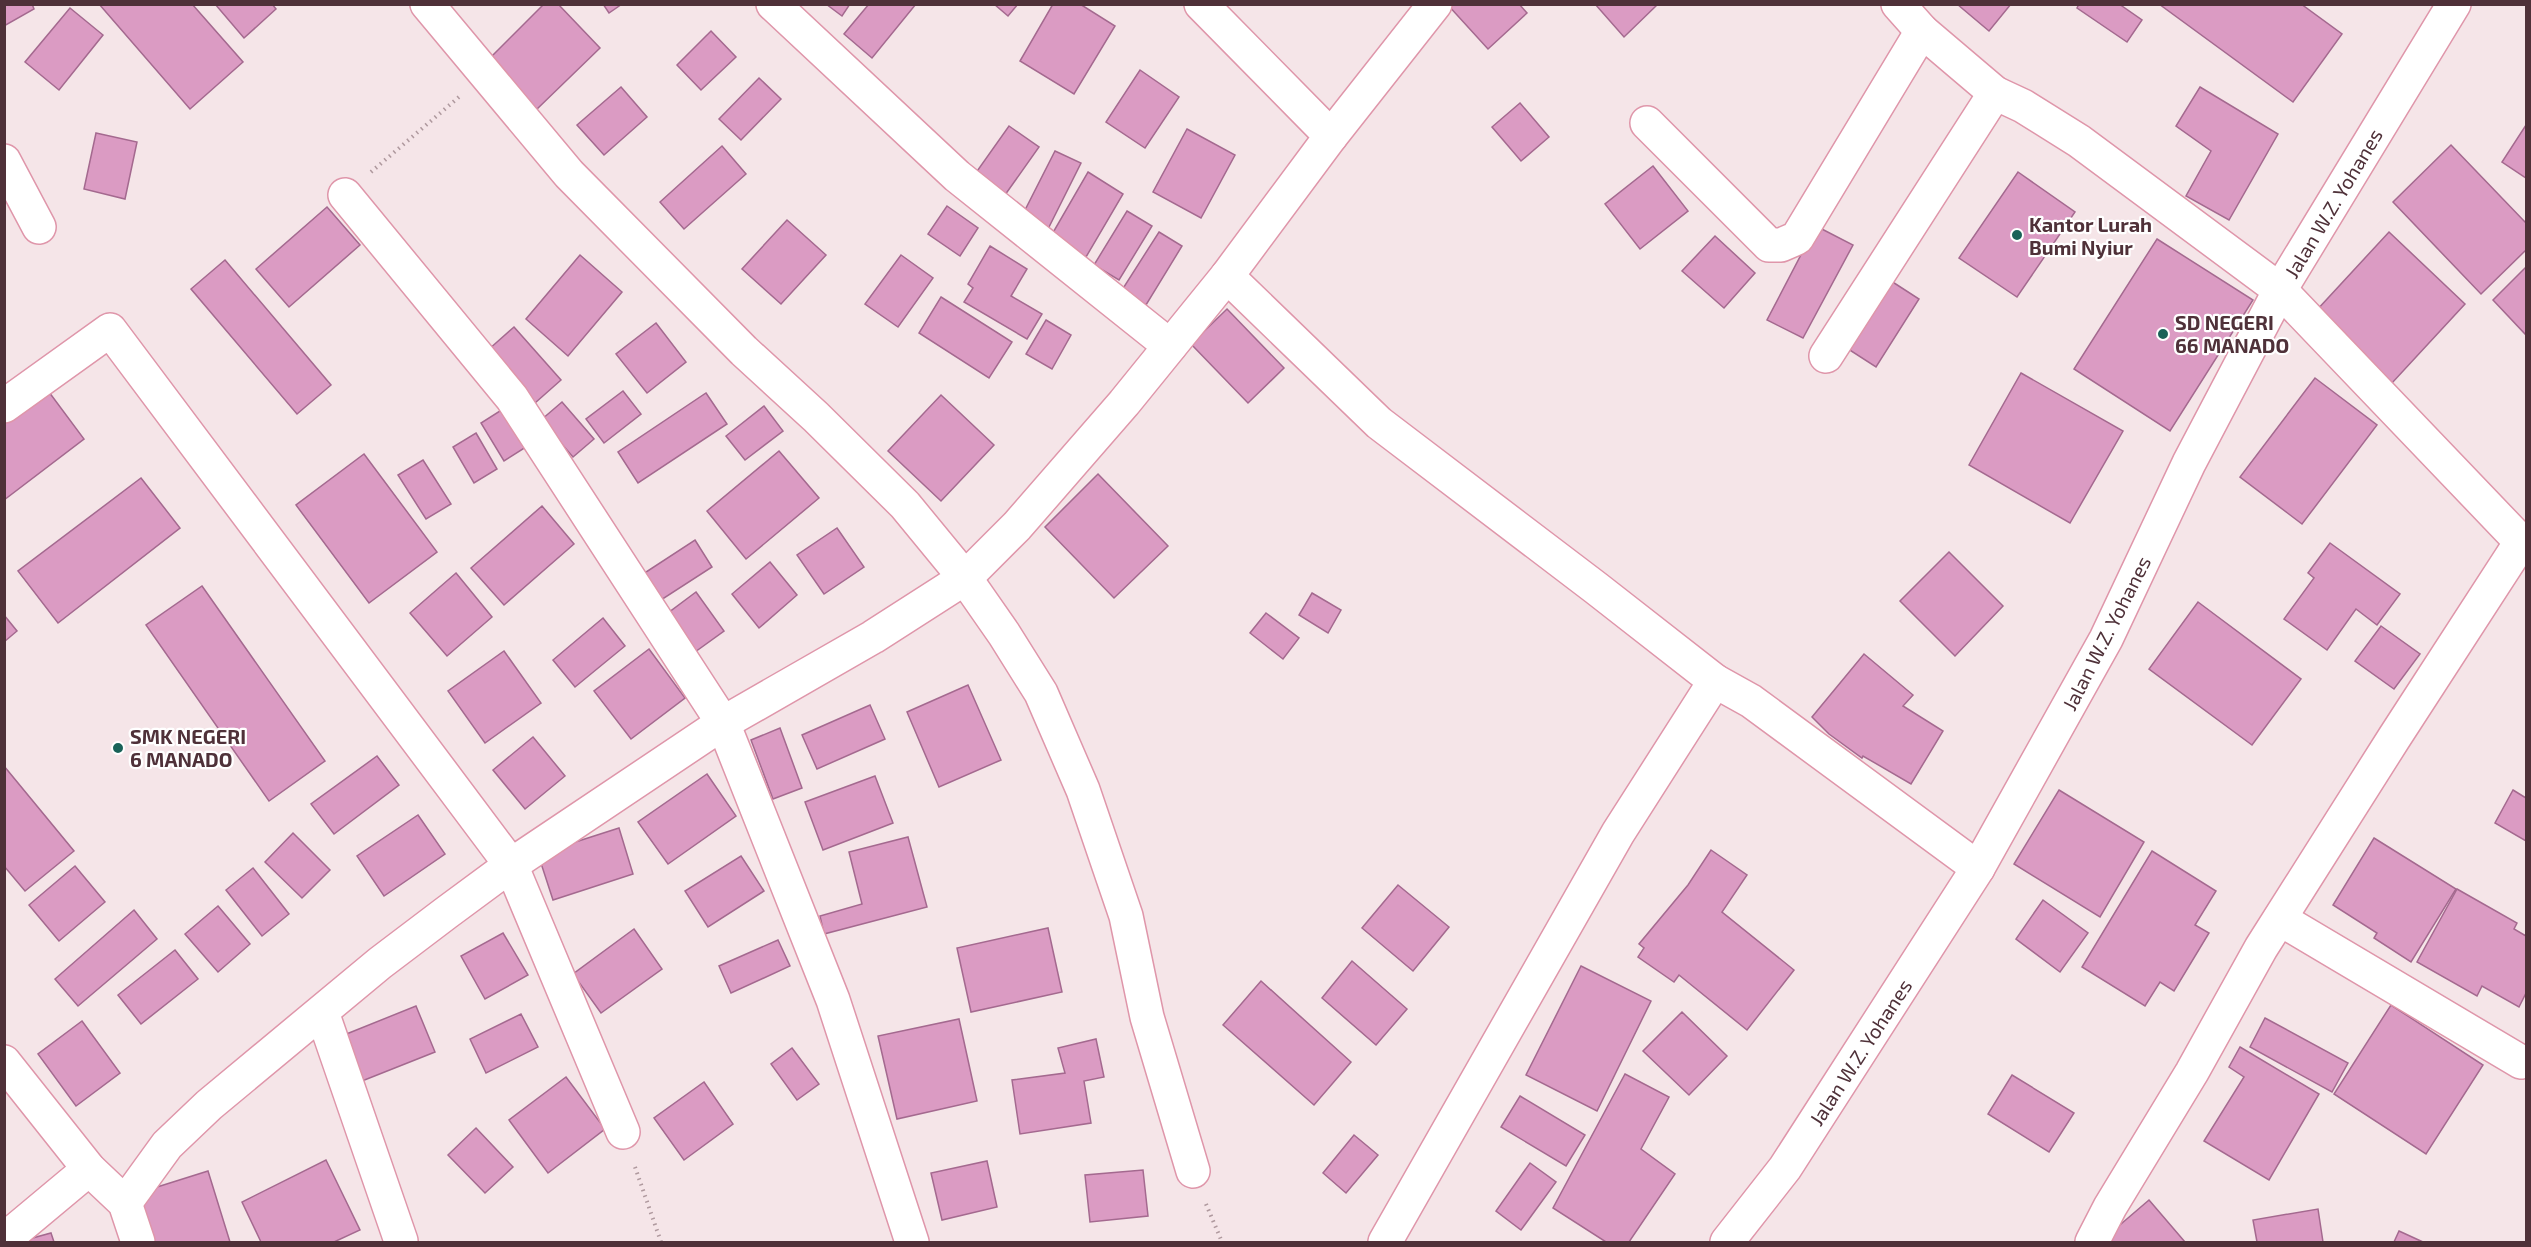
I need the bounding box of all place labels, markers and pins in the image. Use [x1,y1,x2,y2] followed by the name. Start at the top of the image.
[2029,212,2152,260] place label: Kantor Lurah Bumi Nyiur
[2010,228,2024,242] marker: Kantor Lurah Bumi Nyiur
[2175,310,2289,357] place label: SD NEGERI 66 MANADO
[2156,327,2170,341] marker: SD NEGERI 66 MANADO
[130,724,246,771] place label: SMK NEGERI 6 MANADO
[111,741,125,755] marker: SMK NEGERI 6 MANADO

